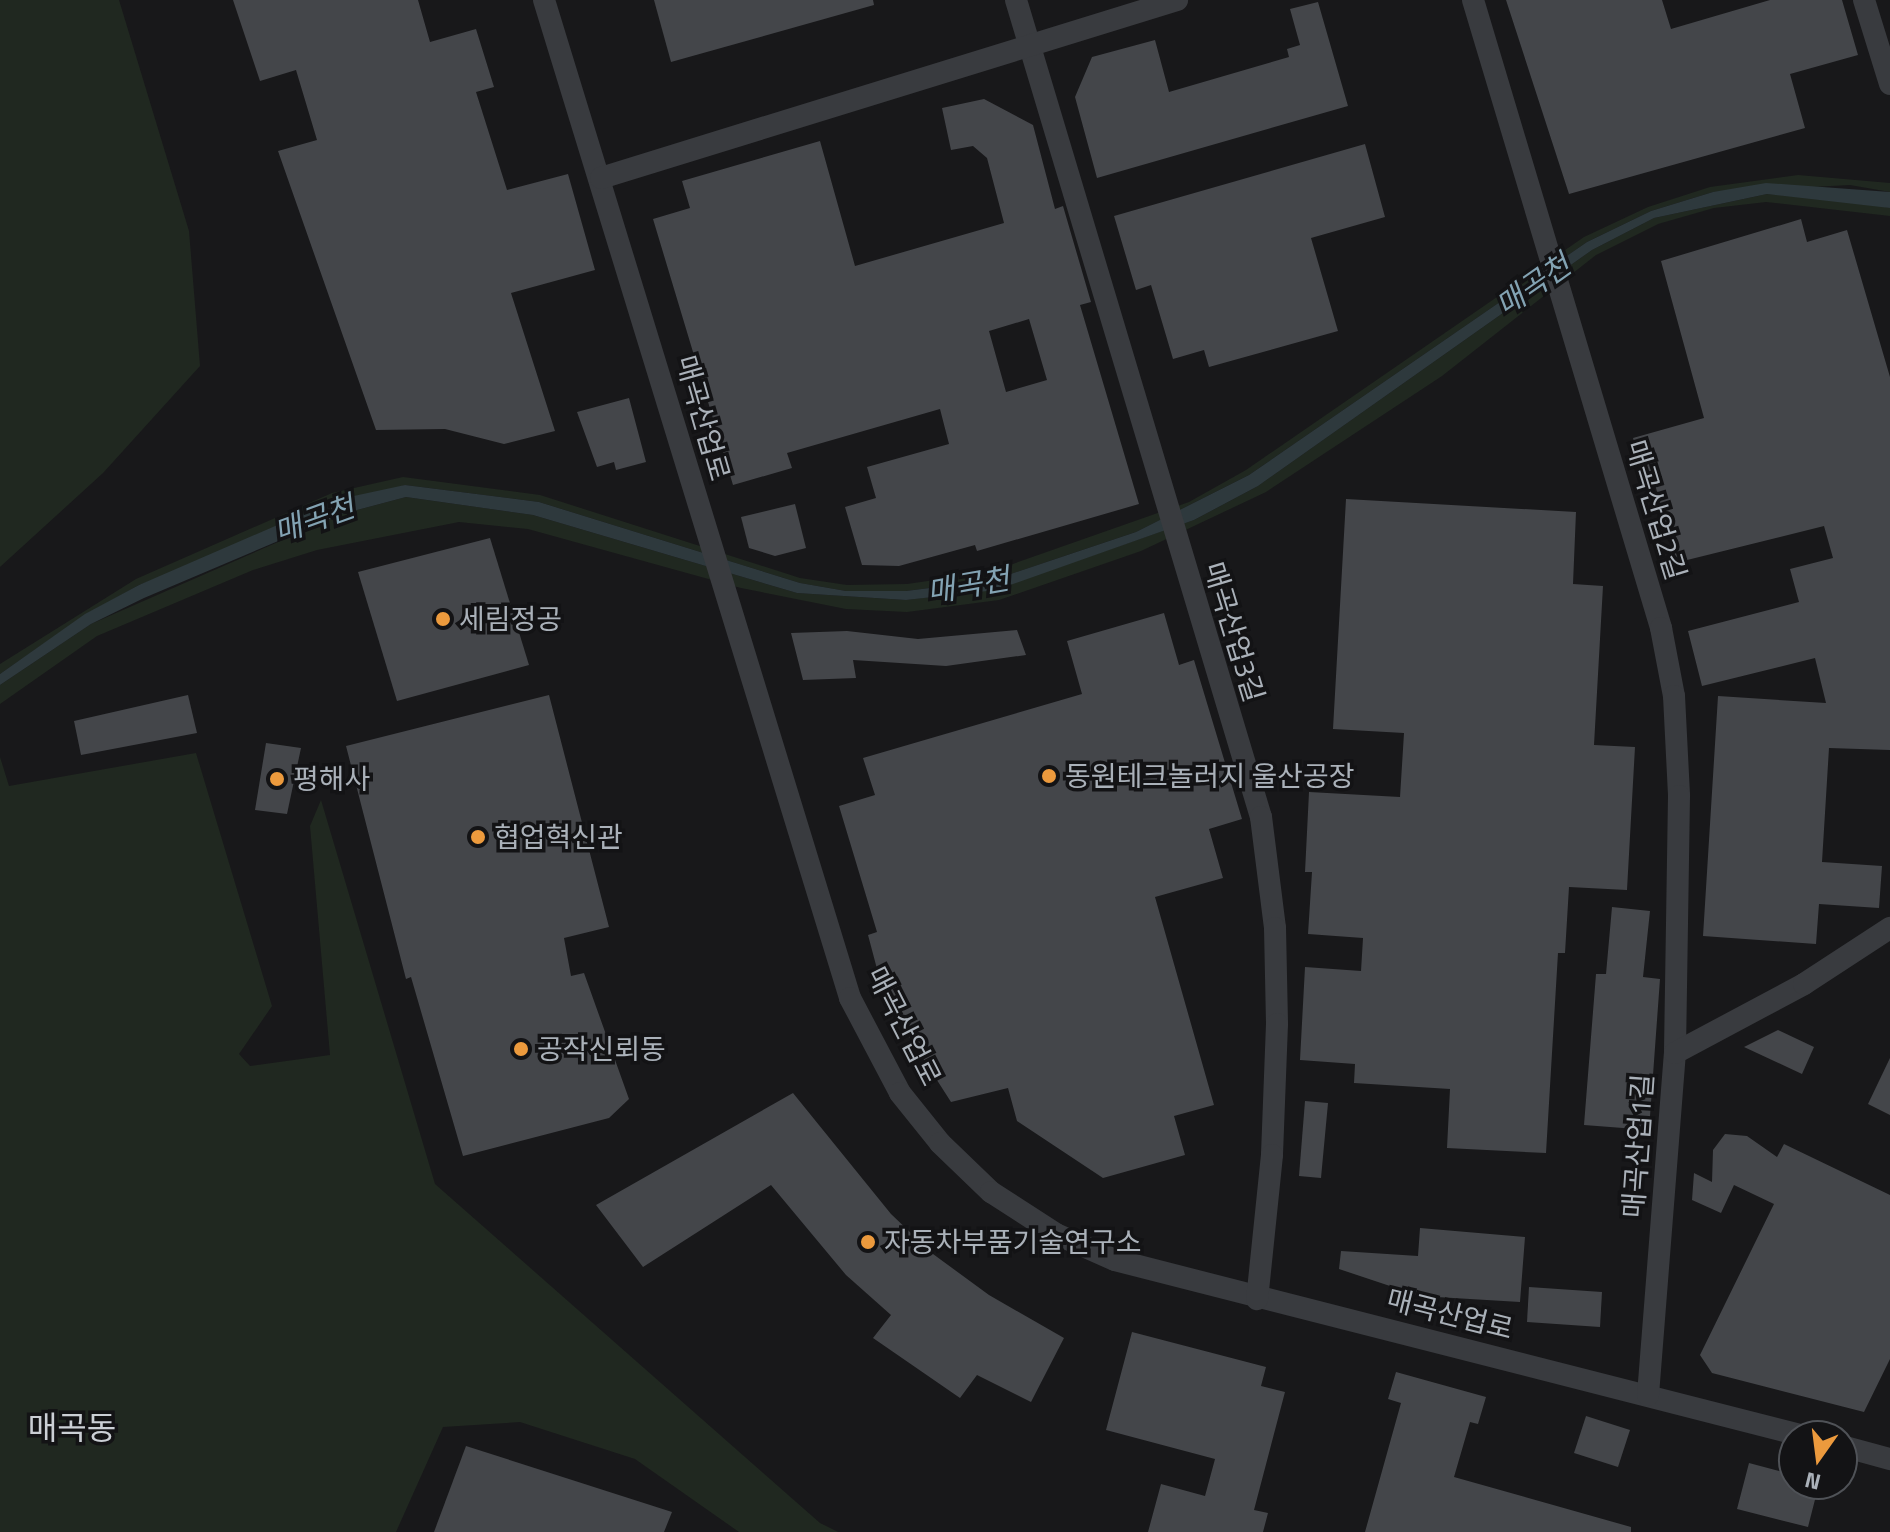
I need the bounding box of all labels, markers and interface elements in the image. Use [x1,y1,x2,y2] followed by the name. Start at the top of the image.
[1489,247,1577,323] water label: 매곡천
[669,351,737,485] street label: 매곡산업로
[1619,436,1693,584] street label: 매곡산업2길
[269,488,359,550] water label: 매곡천
[1197,558,1271,706] street label: 매곡산업3길
[924,560,1012,610] water label: 매곡천
[459,602,562,636] place label: 세림정공
[434,610,452,628] marker: 세림정공
[1065,759,1355,793] place label: 동원테크놀러지 울산공장
[293,762,370,796] place label: 평해사
[1040,767,1058,785] marker: 동원테크놀러지 울산공장
[268,770,286,788] marker: 평해사
[494,820,623,854] place label: 협업혁신관
[469,828,487,846] marker: 협업혁신관
[860,961,948,1091] street label: 매곡산업로
[537,1032,666,1066] place label: 공작신뢰동
[512,1040,530,1058] marker: 공작신뢰동
[1616,1073,1660,1219] street label: 매곡산업1길
[884,1225,1142,1259] place label: 자동차부품기술연구소
[859,1233,877,1251] marker: 자동차부품기술연구소
[1383,1282,1517,1346] street label: 매곡산업로
[28,1408,116,1446] district label: 매곡동
[1778,1420,1858,1500] north arrow
[1801,1463,1824,1500] text: N

